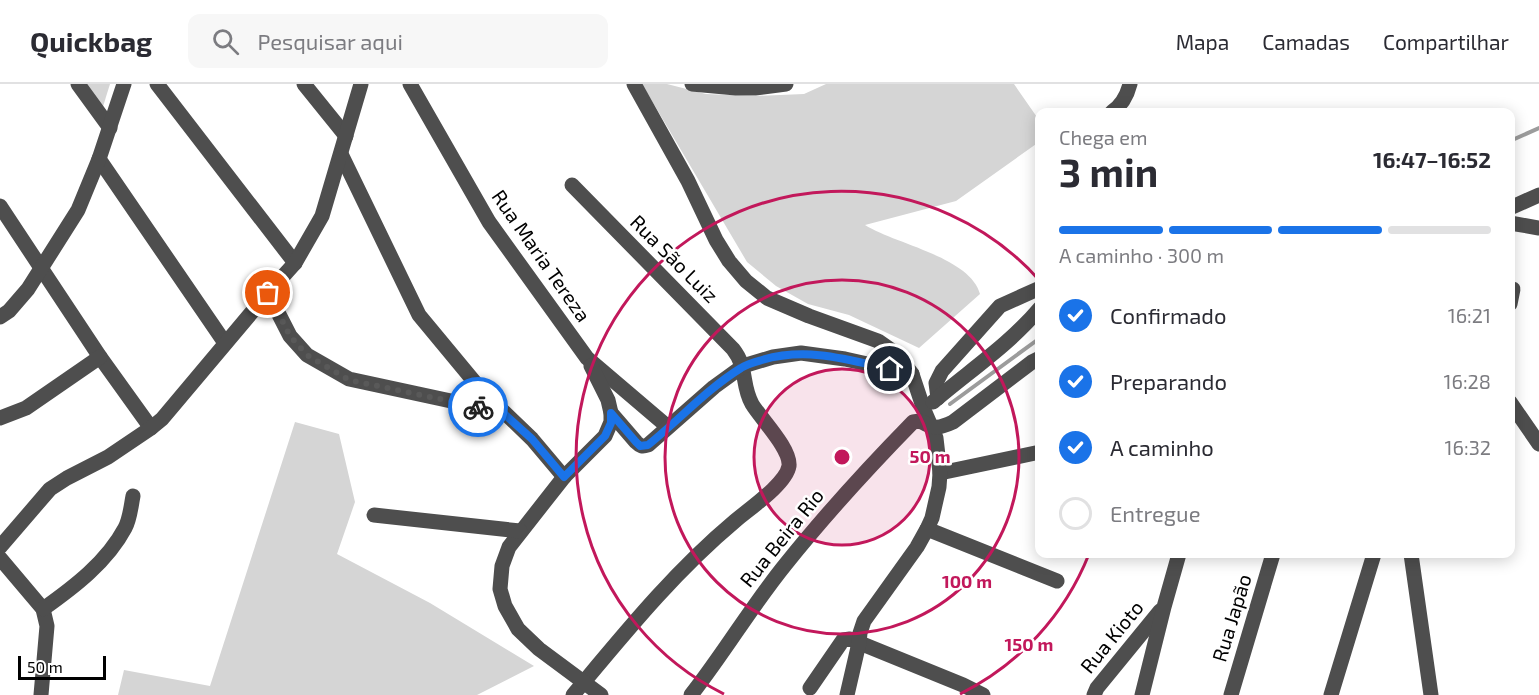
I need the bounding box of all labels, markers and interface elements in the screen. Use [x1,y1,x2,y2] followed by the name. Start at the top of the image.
[188,14,608,68] search box
[30,24,152,58] text: Quickbag
[209,25,242,58] icon: search
[257,28,403,54] text: Pesquisar aqui
[1176,29,1229,54] text: Mapa
[1262,29,1350,54] text: Camadas
[1383,29,1509,54] text: Compartilhar
[1059,125,1148,149] text: Chega em
[1373,146,1491,172] text: 16:47–16:52
[1059,148,1158,195] text: 3 min
[487,185,596,326] street label: Rua Maria Tereza
[626,209,724,307] street label: Rua São Luiz
[1059,243,1224,267] text: A caminho · 300 m
[242,267,293,318] pin
[251,276,284,309] icon: bag
[1059,299,1092,332] icon: check
[1110,302,1226,328] text: Confirmado
[1448,303,1491,327] text: 16:21
[864,343,915,394] pin
[873,352,906,385] icon: home
[1059,365,1092,398] icon: check
[1110,368,1227,394] text: Preparando
[1444,369,1491,393] text: 16:28
[448,377,508,437] courier
[462,391,495,424] icon: bike
[1059,431,1092,464] icon: check
[1110,434,1214,460] text: A caminho
[1445,435,1491,459] text: 16:32
[909,445,951,467] text: 50 m
[832,447,852,467] centre of rings
[734,483,828,591] street label: Rua Beira Rio
[1110,500,1200,526] text: Entregue
[942,570,992,592] text: 100 m
[1206,571,1256,665] street label: Rua Japão
[1075,595,1148,677] street label: Rua Kioto
[1005,633,1053,655] text: 150 m
[18,653,106,680] scale bar
[27,657,63,676] text: 50 m

